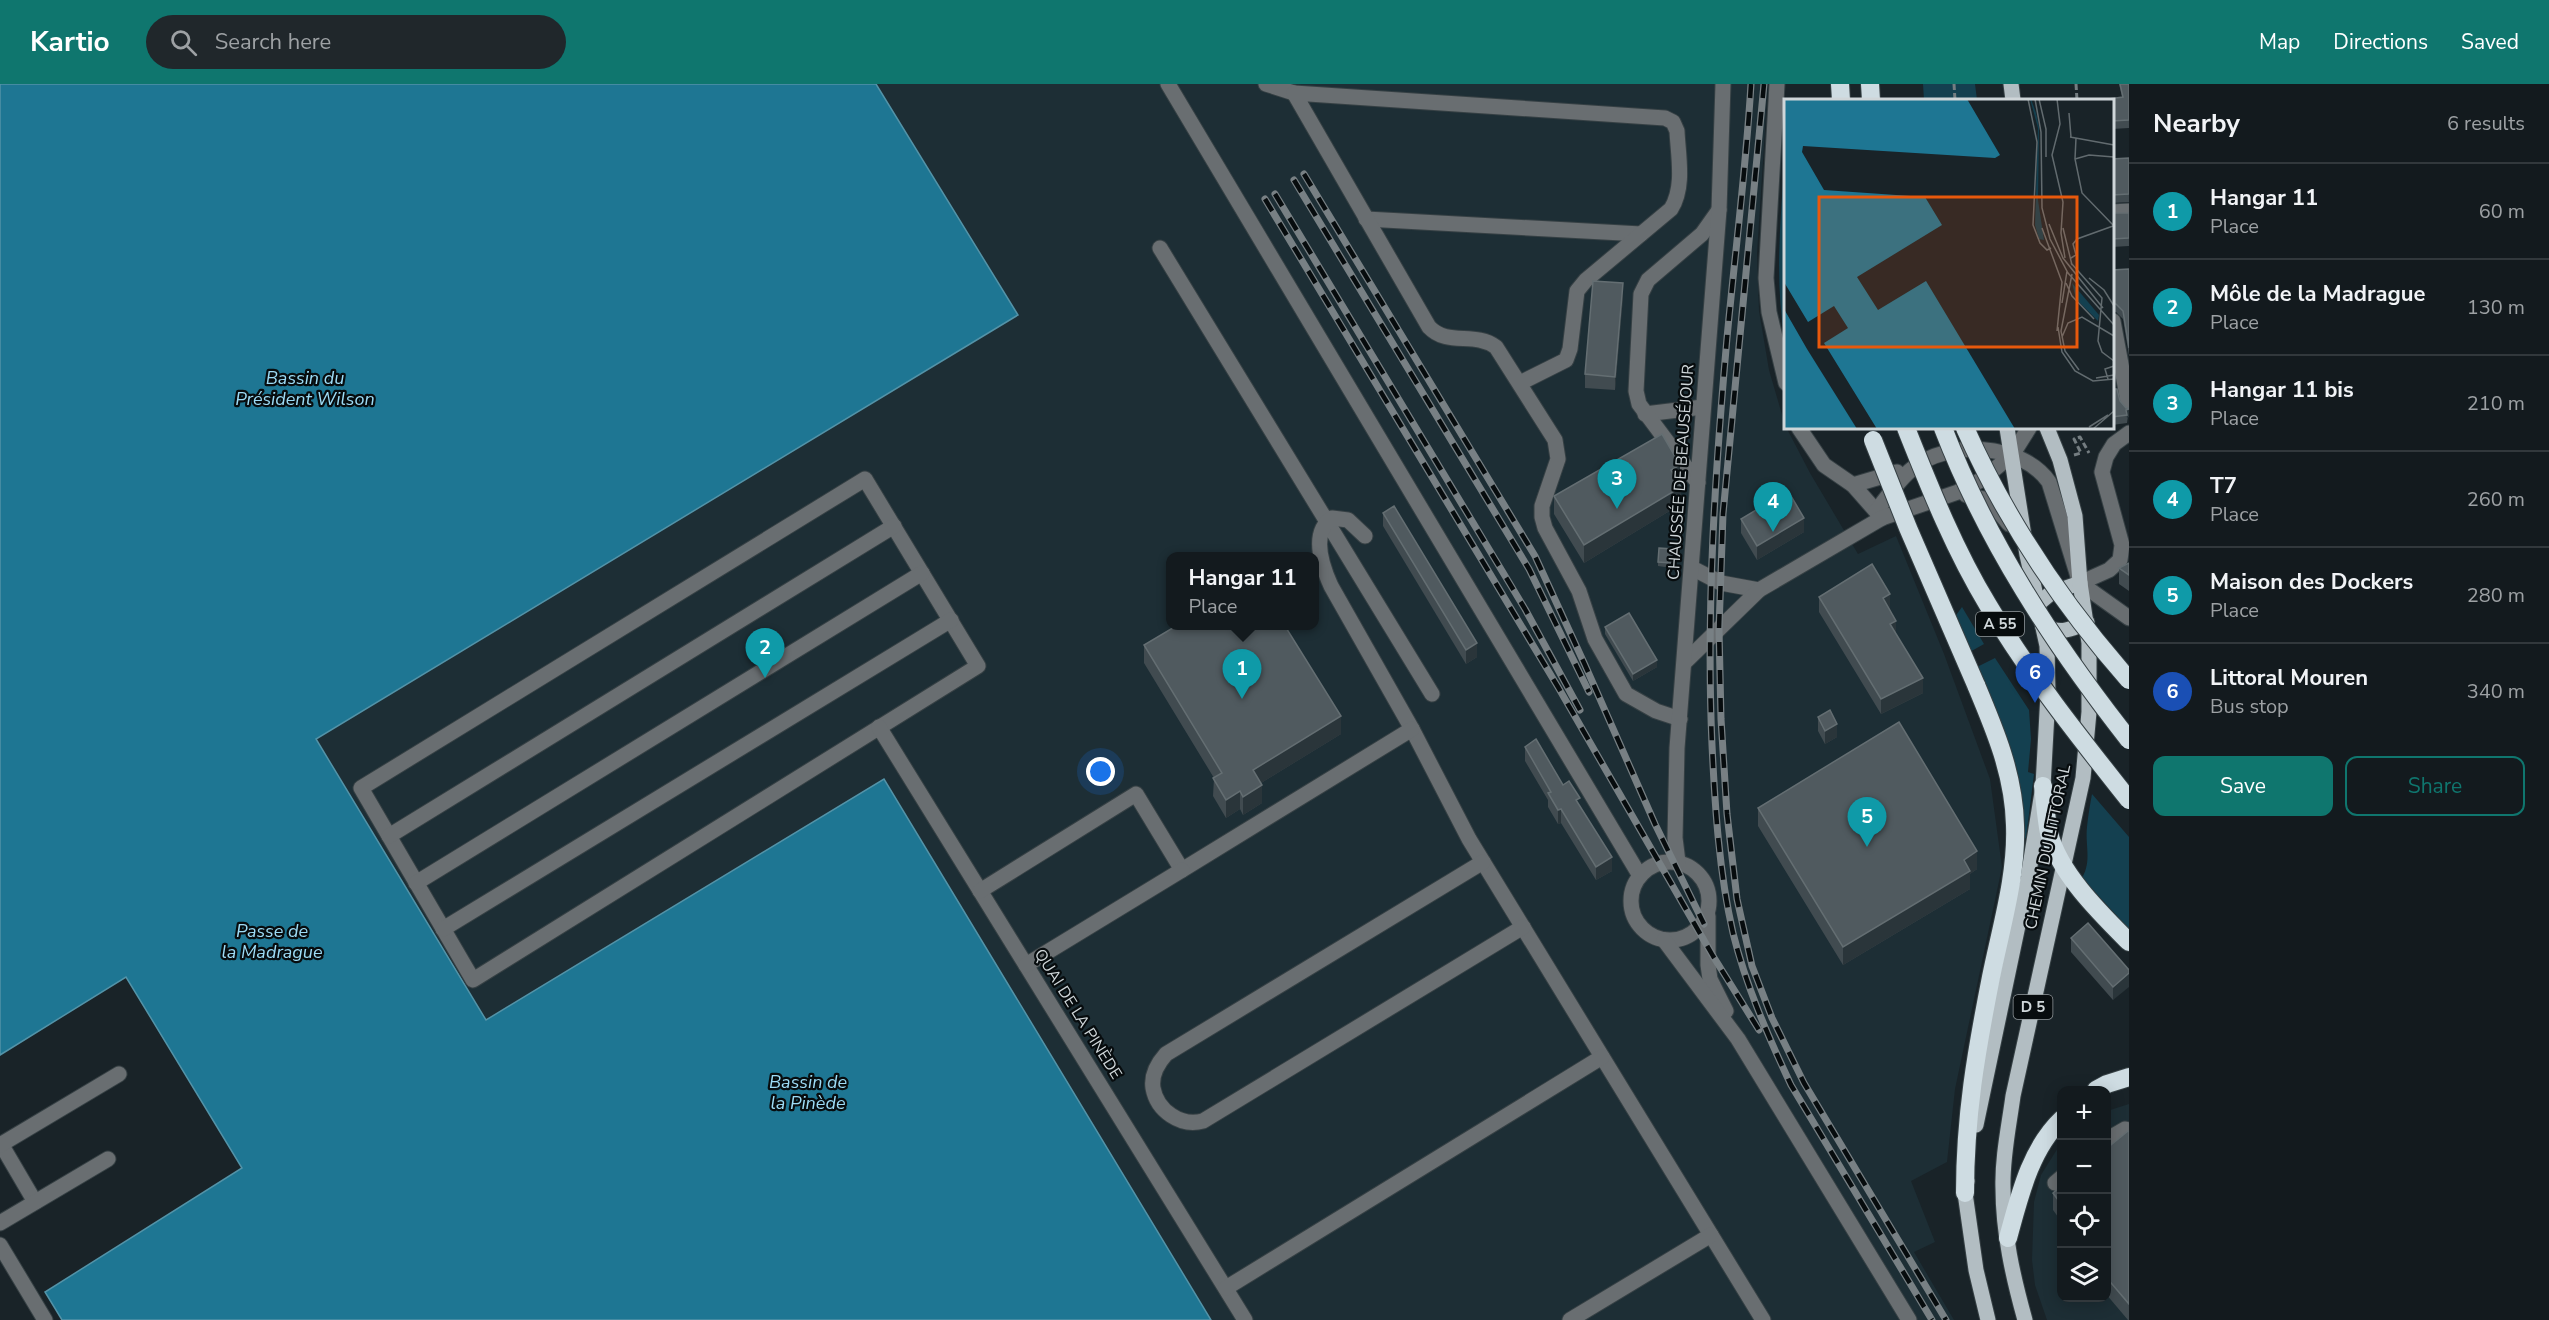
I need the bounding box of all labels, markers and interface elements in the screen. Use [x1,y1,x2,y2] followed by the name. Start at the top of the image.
[146,15,566,69] search box
[30,23,110,61] text: Kartio
[167,26,200,59] icon: search
[215,27,331,57] text: Search here
[2259,28,2300,56] text: Map
[2333,28,2428,56] text: Directions
[2461,28,2519,56] text: Saved
[1784,99,2114,429] inset map
[2153,106,2240,141] text: Nearby
[2447,110,2525,137] text: 6 results
[2210,183,2318,213] text: Hangar 11
[2167,198,2179,225] text: 1
[2479,198,2525,225] text: 60 m
[2210,213,2259,240] text: Place
[2210,279,2425,309] text: Môle de la Madrague
[2167,294,2179,321] text: 2
[2467,294,2525,321] text: 130 m
[2210,309,2259,336] text: Place
[1662,363,1700,581] street label: CHAUSSÉE DE BEAUSÉJOUR
[235,366,375,411] water label: Bassin du Président Wilson
[2210,375,2354,405] text: Hangar 11 bis
[2167,390,2179,417] text: 3
[2467,390,2525,417] text: 210 m
[2210,405,2259,432] text: Place
[1598,460,1636,509] pin: 3
[2210,471,2237,501] text: T7
[1754,482,1792,532] pin: 4
[2167,486,2179,513] text: 4
[2467,486,2525,513] text: 260 m
[2210,501,2259,528] text: Place
[1166,552,1319,630] popup
[1188,563,1297,593] text: Hangar 11
[2210,567,2413,597] text: Maison des Dockers
[2167,582,2179,609] text: 5
[2467,582,2525,609] text: 280 m
[1188,593,1237,620] text: Place
[2210,597,2259,624] text: Place
[1976,612,2024,636] road number: A 55
[746,628,784,678] pin: 2
[1222,650,1262,699] pin: 1
[2016,654,2054,703] pin: 6
[2210,663,2368,693] text: Littoral Mouren
[2167,678,2179,705] text: 6
[2467,678,2525,705] text: 340 m
[2210,693,2289,720] text: Bus stop
[2153,756,2333,816] button: Save
[2345,756,2525,816] button: Share
[1086,757,1115,786] your location
[2020,762,2076,932] street label: CHEMIN DU LITTORAL
[1848,798,1886,847] pin: 5
[221,919,323,964] water label: Passe de la Madrague
[1029,945,1127,1083] street label: QUAI DE LA PINÈDE
[2014,995,2052,1019] road number: D 5
[769,1070,847,1115] water label: Bassin de la Pinède
[2057,1086,2111,1302] map controls
[2057,1086,2111,1140] button: +
[2057,1140,2111,1194] button: −
[2057,1194,2111,1248] button: locate
[2057,1248,2111,1302] button: layers

